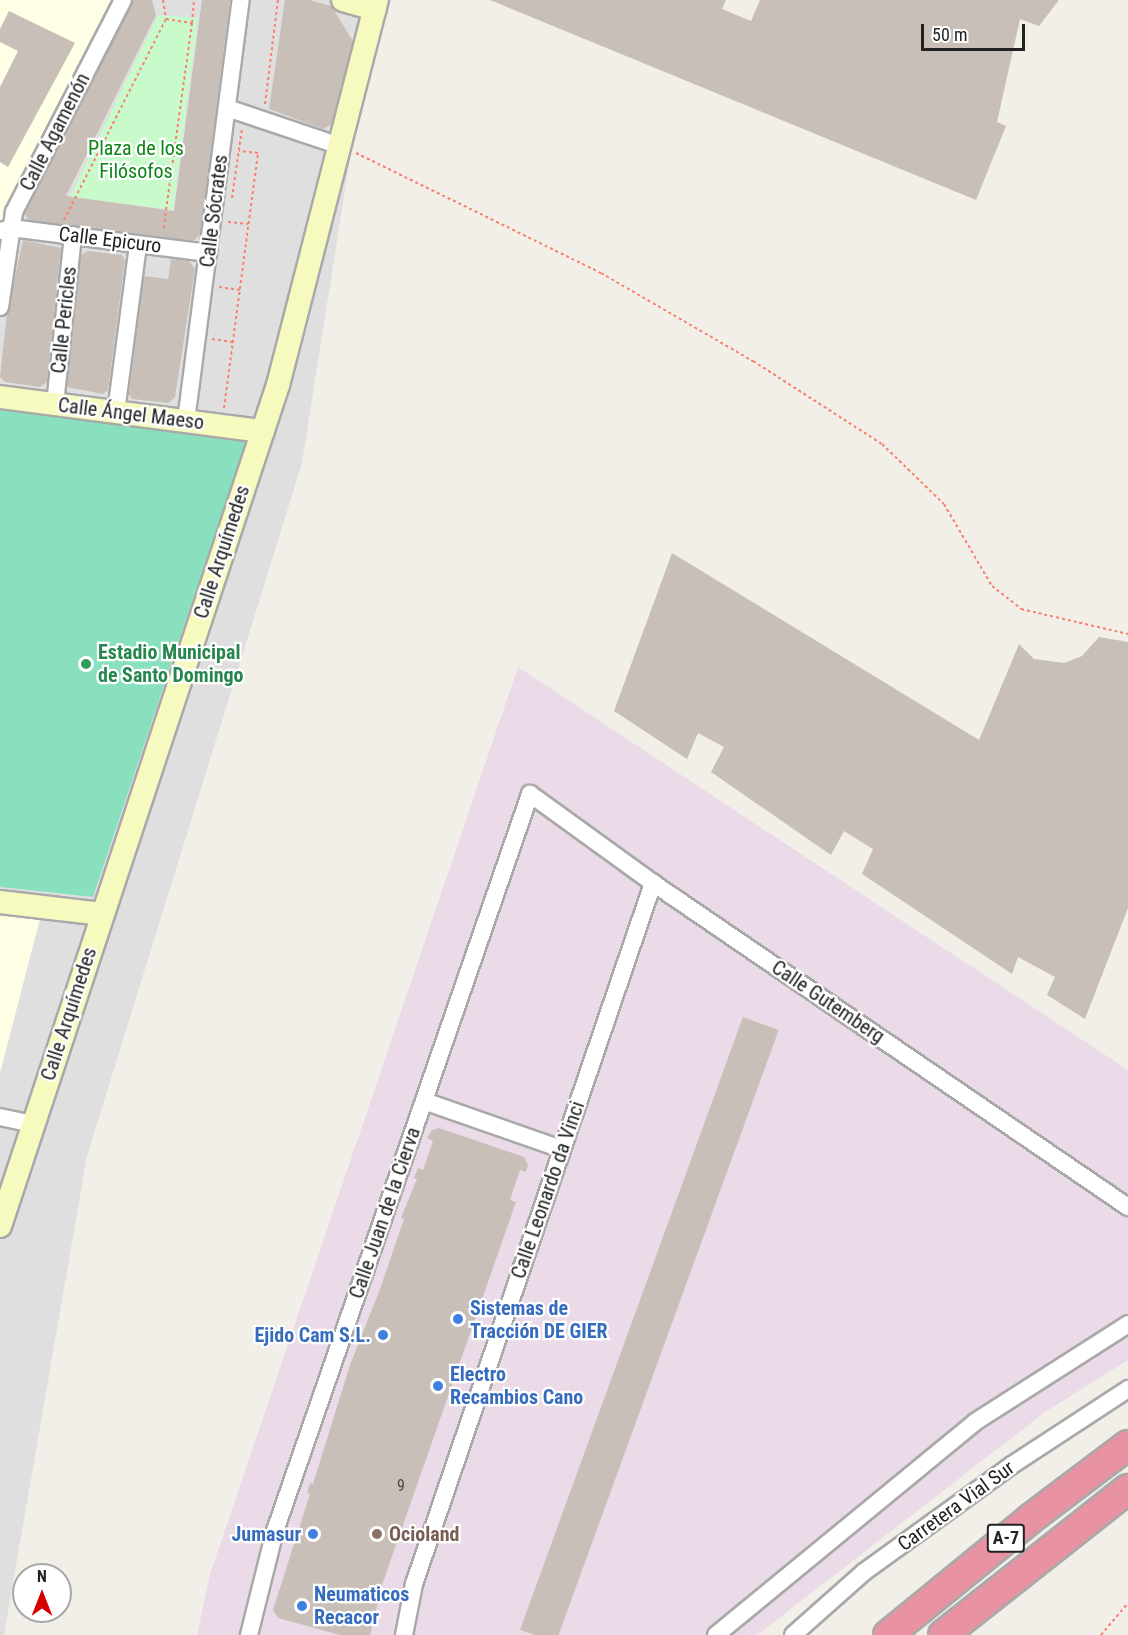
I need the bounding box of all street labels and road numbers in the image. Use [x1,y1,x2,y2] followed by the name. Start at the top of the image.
[15,69,95,195] street label: Calle Agamenón
[195,153,233,269] street label: Calle Sócrates
[57,222,163,258] street label: Calle Epicuro
[46,265,82,375] street label: Calle Pericles
[57,393,205,435] street label: Calle Ángel Maeso
[189,482,255,622] street label: Calle Arquímedes
[36,944,102,1084] street label: Calle Arquímedes
[767,955,889,1049] street label: Calle Gutemberg
[506,1098,590,1282] street label: Calle Leonardo da Vinci
[344,1124,426,1302] street label: Calle Juan de la Cierva
[893,1456,1019,1556] street label: Carretera Vial Sur
[986,1523,1026,1553] road number: A-7

